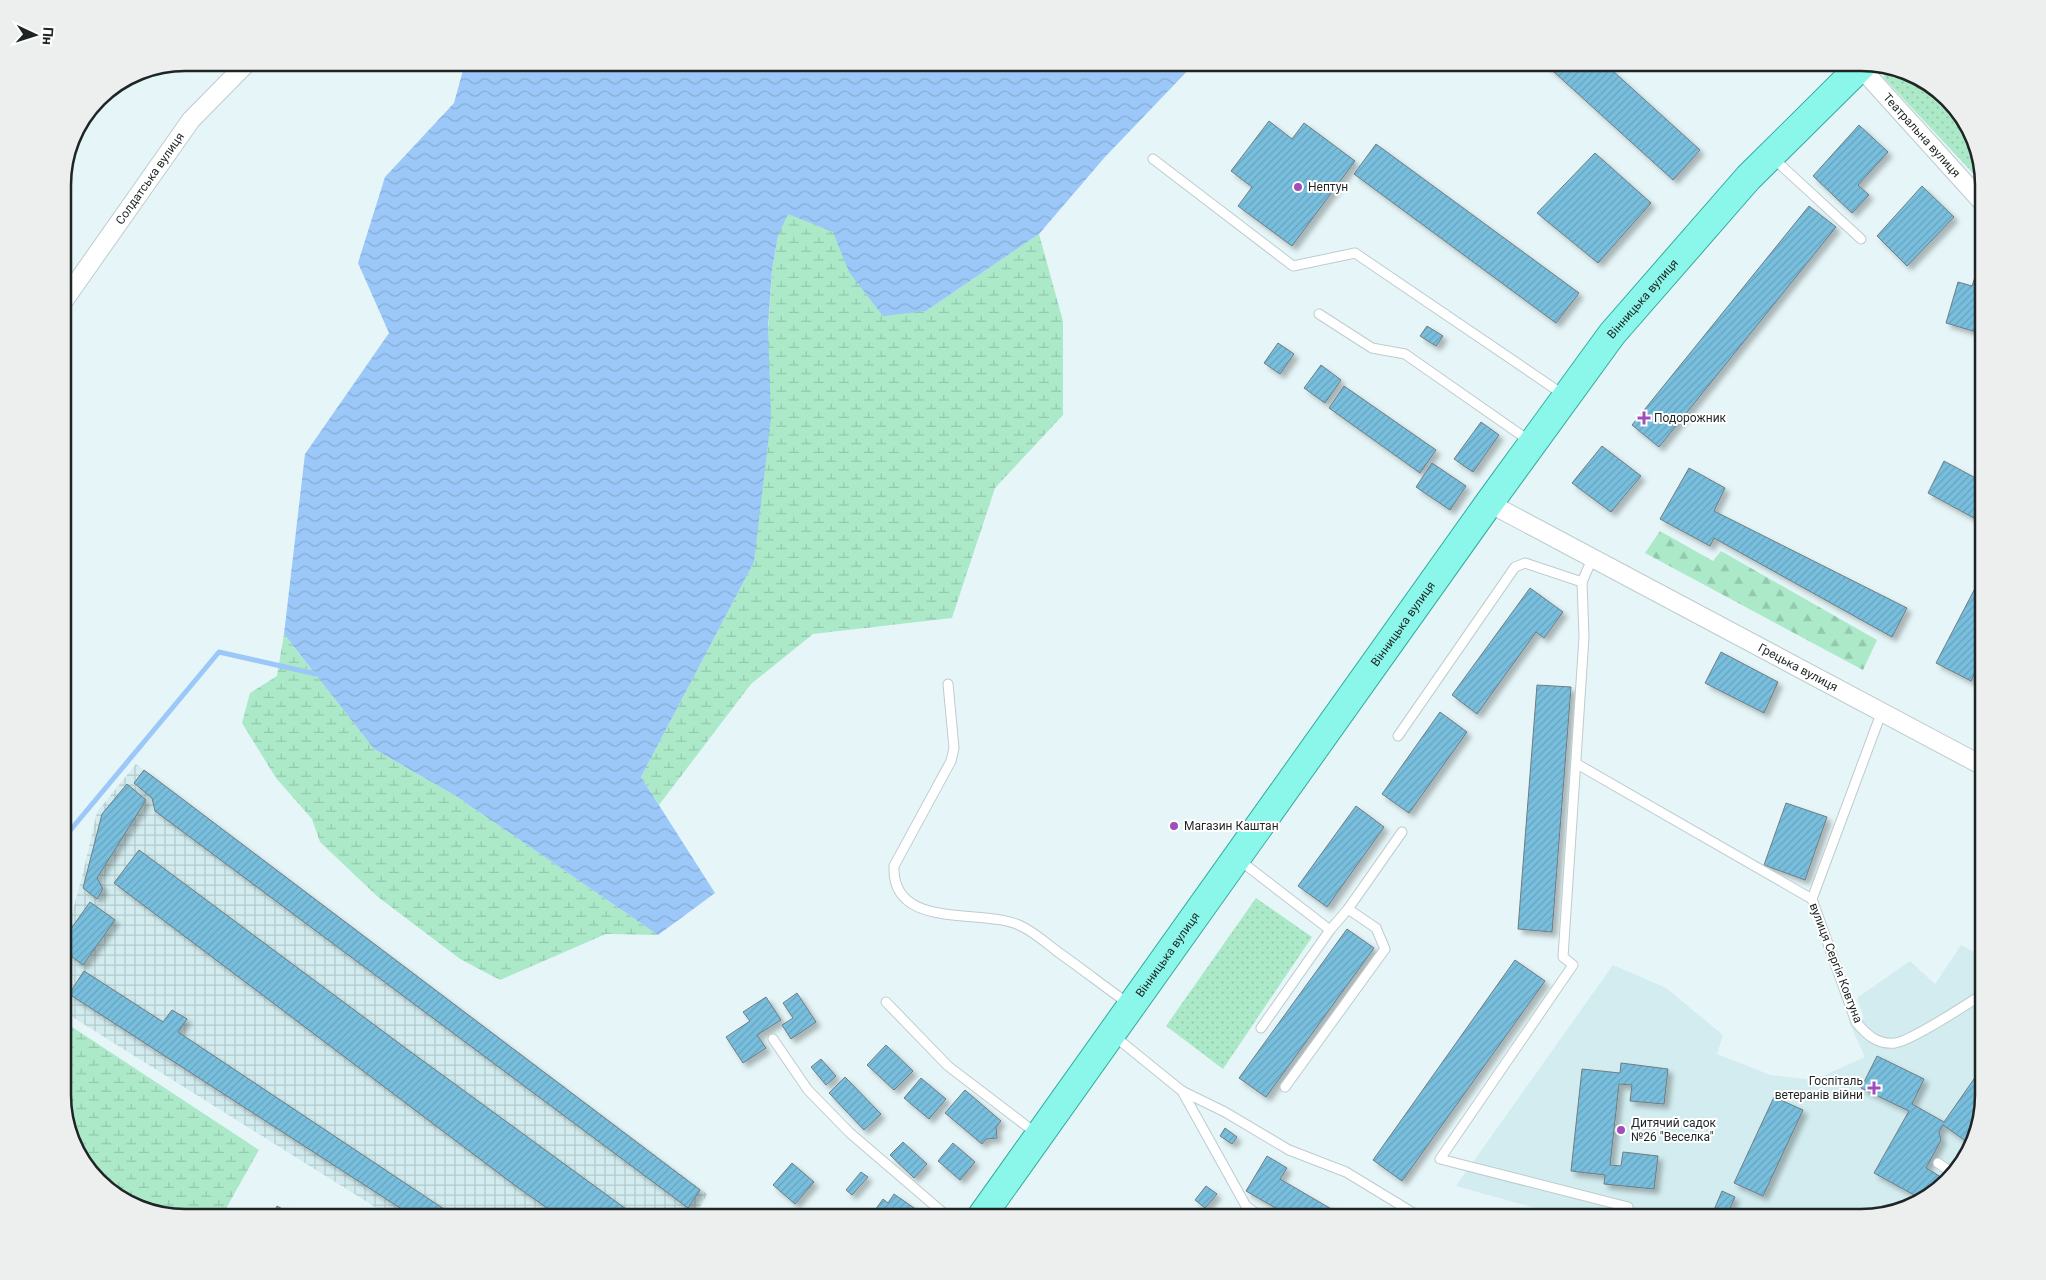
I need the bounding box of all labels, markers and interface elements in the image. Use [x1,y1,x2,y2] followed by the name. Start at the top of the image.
[10,10,60,60] north arrow
[39,26,57,45] text: Пн
[1880,90,1963,180] street label: Театральна вулиця
[113,130,187,227] street label: Солдатська вулиця
[1308,180,1348,194] place label: Нептун
[1292,181,1304,193] marker: Нептун
[1604,256,1681,341] street label: Вінницька вулиця
[1654,411,1727,425] place label: Подорожник
[1638,412,1650,424] marker: Подорожник
[1368,579,1438,669] street label: Вінницька вулиця
[1756,641,1840,694] street label: Грецька вулиця
[1184,819,1279,833] place label: Магазин Каштан
[1168,820,1180,832] marker: Магазин Каштан
[1807,901,1865,1025] street label: вулиця Сергія Ковтуна
[1133,910,1203,1000] street label: Вінницька вулиця
[1775,1074,1863,1102] place label: Госпіталь ветеранів війни
[1867,1081,1881,1095] marker: Госпіталь ветеранів війни
[1631,1116,1717,1144] place label: Дитячий садок №26 "Веселка"
[1615,1124,1627,1136] marker: Дитячий садок №26 "Веселка"

